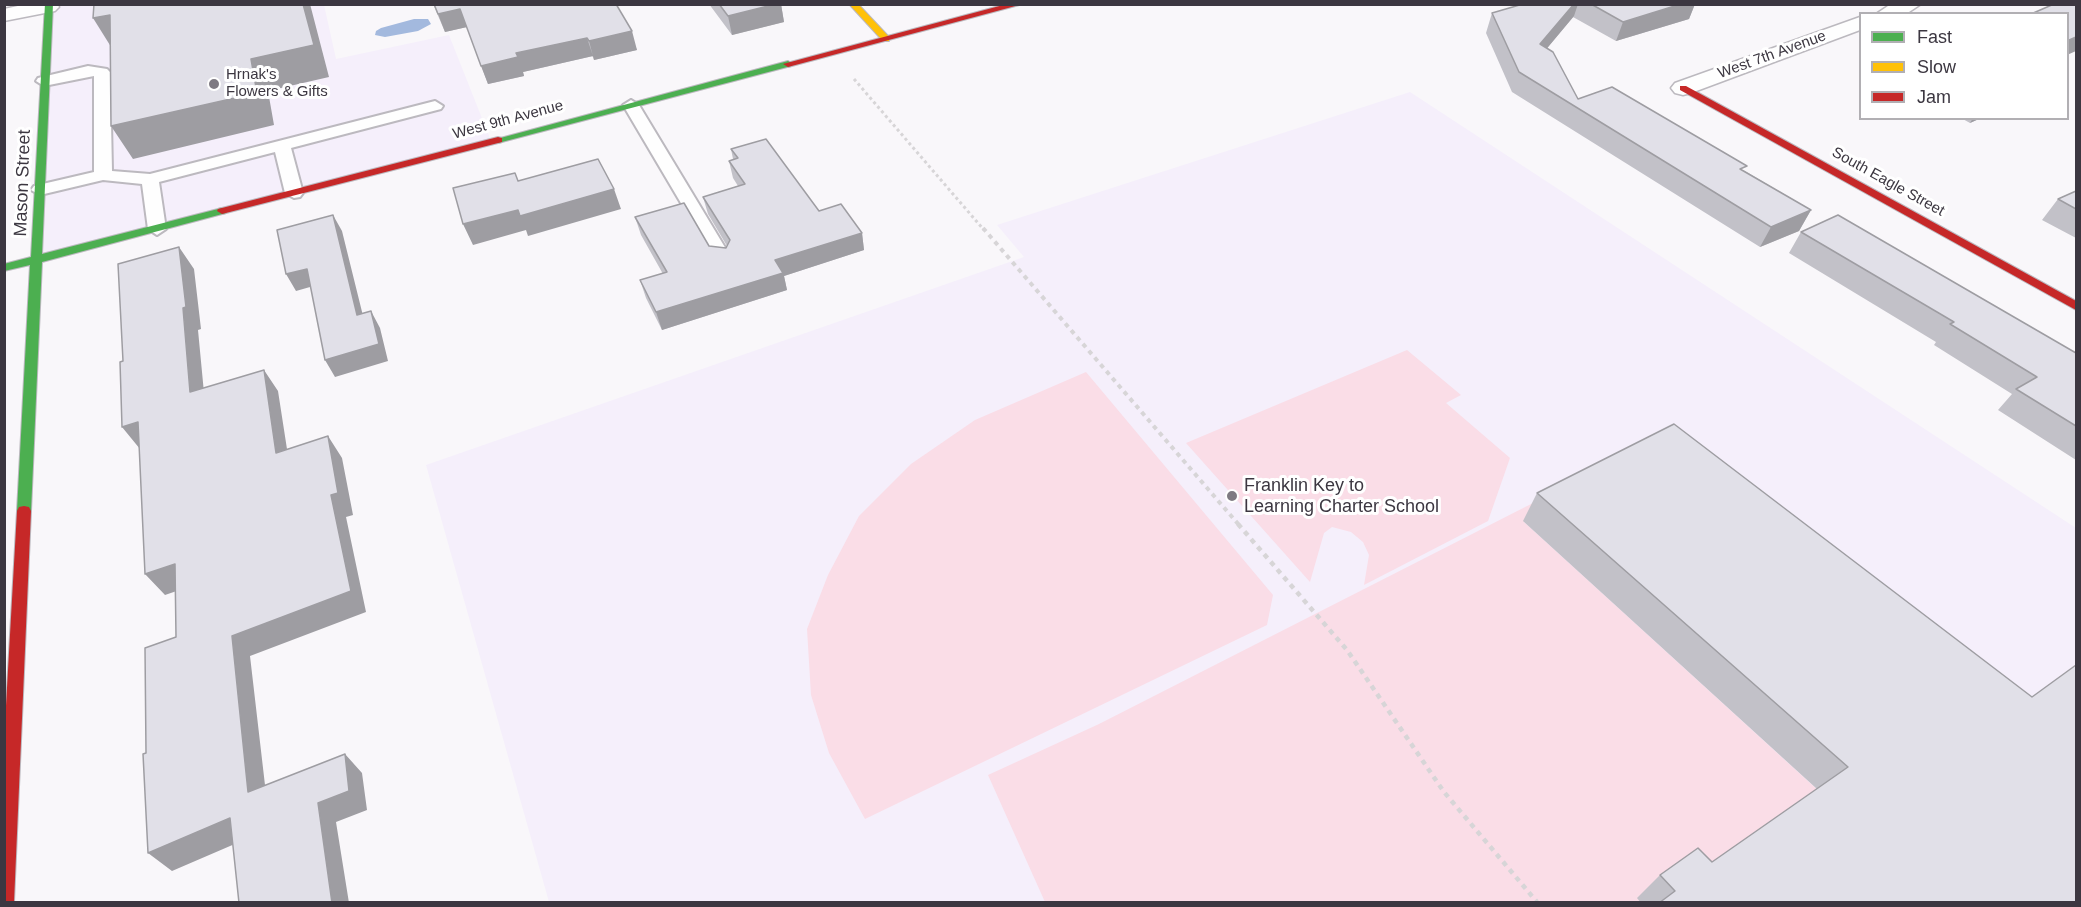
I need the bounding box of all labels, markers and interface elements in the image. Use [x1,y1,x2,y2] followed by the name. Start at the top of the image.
[1859,12,2069,120] legend
[1716,27,1828,83] street label: West 7th Avenue
[1917,27,1952,47] text: Fast
[1917,57,1956,77] text: Slow
[226,66,328,101] place label: Hrnak's Flowers & Gifts
[207,77,221,91] marker: Hrnak's Flowers & Gifts
[1917,87,1951,107] text: Jam
[451,97,565,143] street label: West 9th Avenue
[10,129,36,237] street label: Mason Street
[1829,144,1947,220] street label: South Eagle Street
[1244,475,1439,518] place label: Franklin Key to Learning Charter School
[1225,489,1239,503] marker: Franklin Key to Learning Charter School

